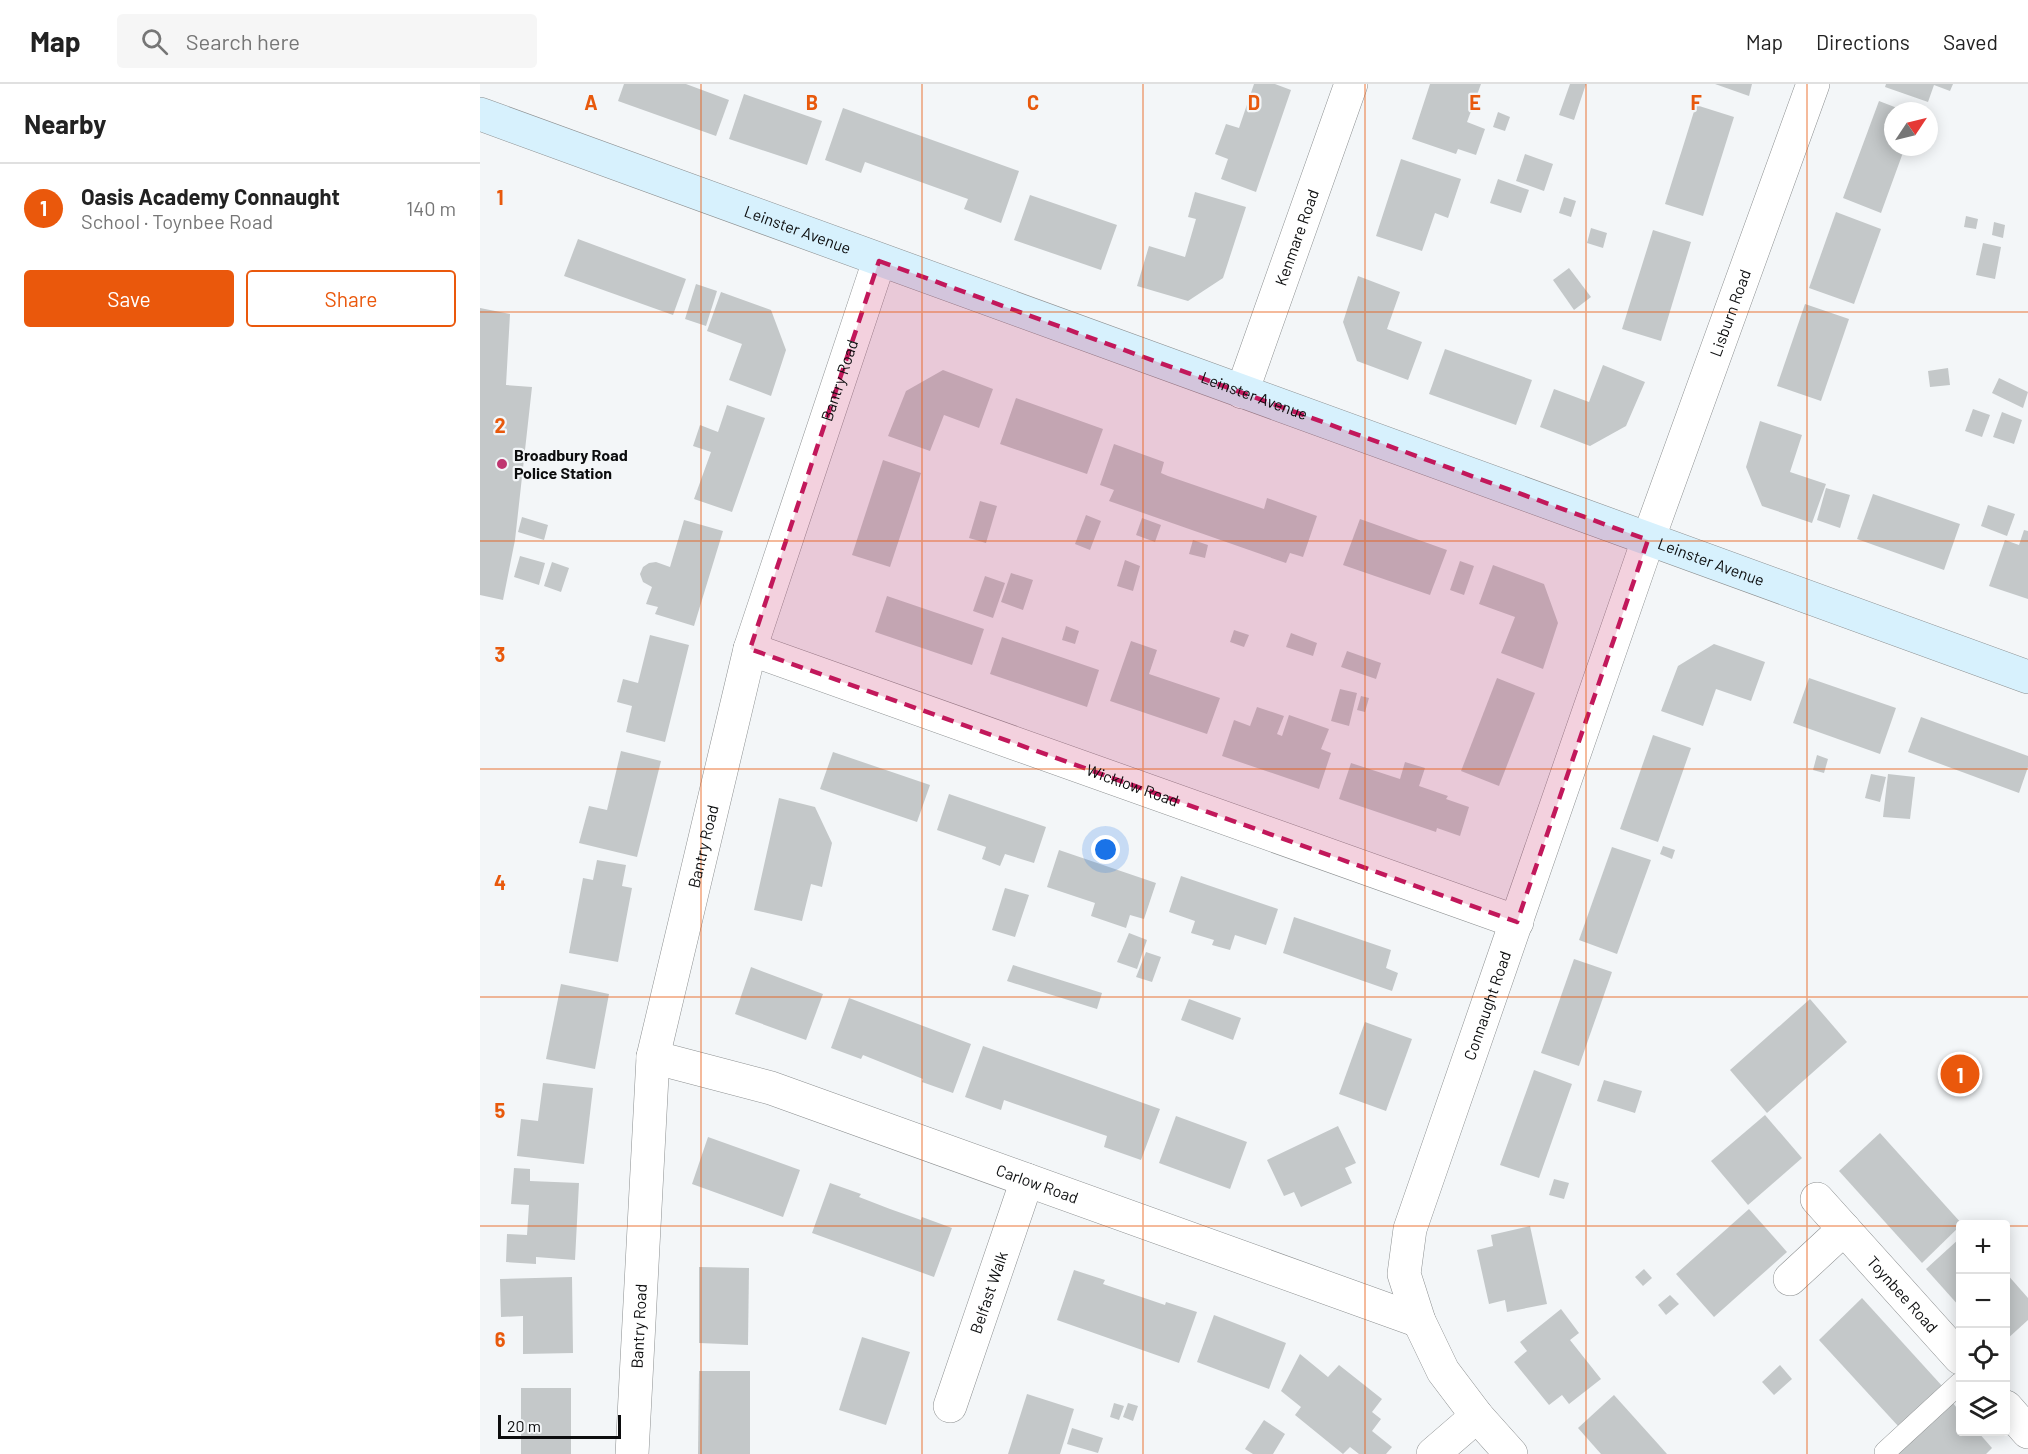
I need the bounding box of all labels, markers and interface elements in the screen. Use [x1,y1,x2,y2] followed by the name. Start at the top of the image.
[117,14,537,68] search box
[30,24,81,58] text: Map
[138,25,171,58] icon: search
[186,28,300,54] text: Search here
[1746,29,1783,54] text: Map
[1816,29,1910,54] text: Directions
[1943,29,1998,54] text: Saved
[584,90,598,114] text: A
[806,90,818,114] text: B
[1027,90,1039,114] text: C
[1248,90,1260,114] text: D
[1469,90,1481,114] text: E
[1690,90,1702,114] text: F
[1884,102,1938,156] north arrow
[24,108,106,139] text: Nearby
[81,183,340,209] text: Oasis Academy Connaught
[496,185,504,209] text: 1
[1270,186,1322,288] street label: Kenmare Road
[40,196,47,220] text: 1
[406,196,456,220] text: 140 m
[742,201,854,257] street label: Leinster Avenue
[81,209,273,233] text: School · Toynbee Road
[1705,267,1754,359] street label: Lisburn Road
[24,270,234,327] button: Save
[246,270,456,327] button: Share
[816,337,861,423] street label: Bantry Road
[1199,367,1310,423] street label: Leinster Avenue
[494,413,506,437] text: 2
[514,445,628,482] place label: Broadbury Road Police Station
[495,457,509,471] marker: Broadbury Road Police Station
[1655,533,1767,589] street label: Leinster Avenue
[495,642,505,666] text: 3
[1084,759,1181,810] street label: Wicklow Road
[684,803,722,890] street label: Bantry Road
[1091,835,1120,864] your location
[494,870,506,894] text: 4
[1459,948,1514,1062] street label: Connaught Road
[1940,1052,1980,1096] pin: 1
[495,1098,506,1122] text: 5
[994,1160,1081,1207] street label: Carlow Road
[1956,1220,2010,1436] map controls
[1956,1220,2010,1274] button: +
[965,1249,1011,1336] street label: Belfast Walk
[1864,1252,1942,1336] street label: Toynbee Road
[1956,1274,2010,1328] button: −
[627,1283,650,1369] street label: Bantry Road
[495,1327,506,1351] text: 6
[1956,1328,2010,1382] button: locate
[1956,1382,2010,1436] button: layers
[498,1412,621,1440] scale bar
[507,1416,541,1435] text: 20 m

